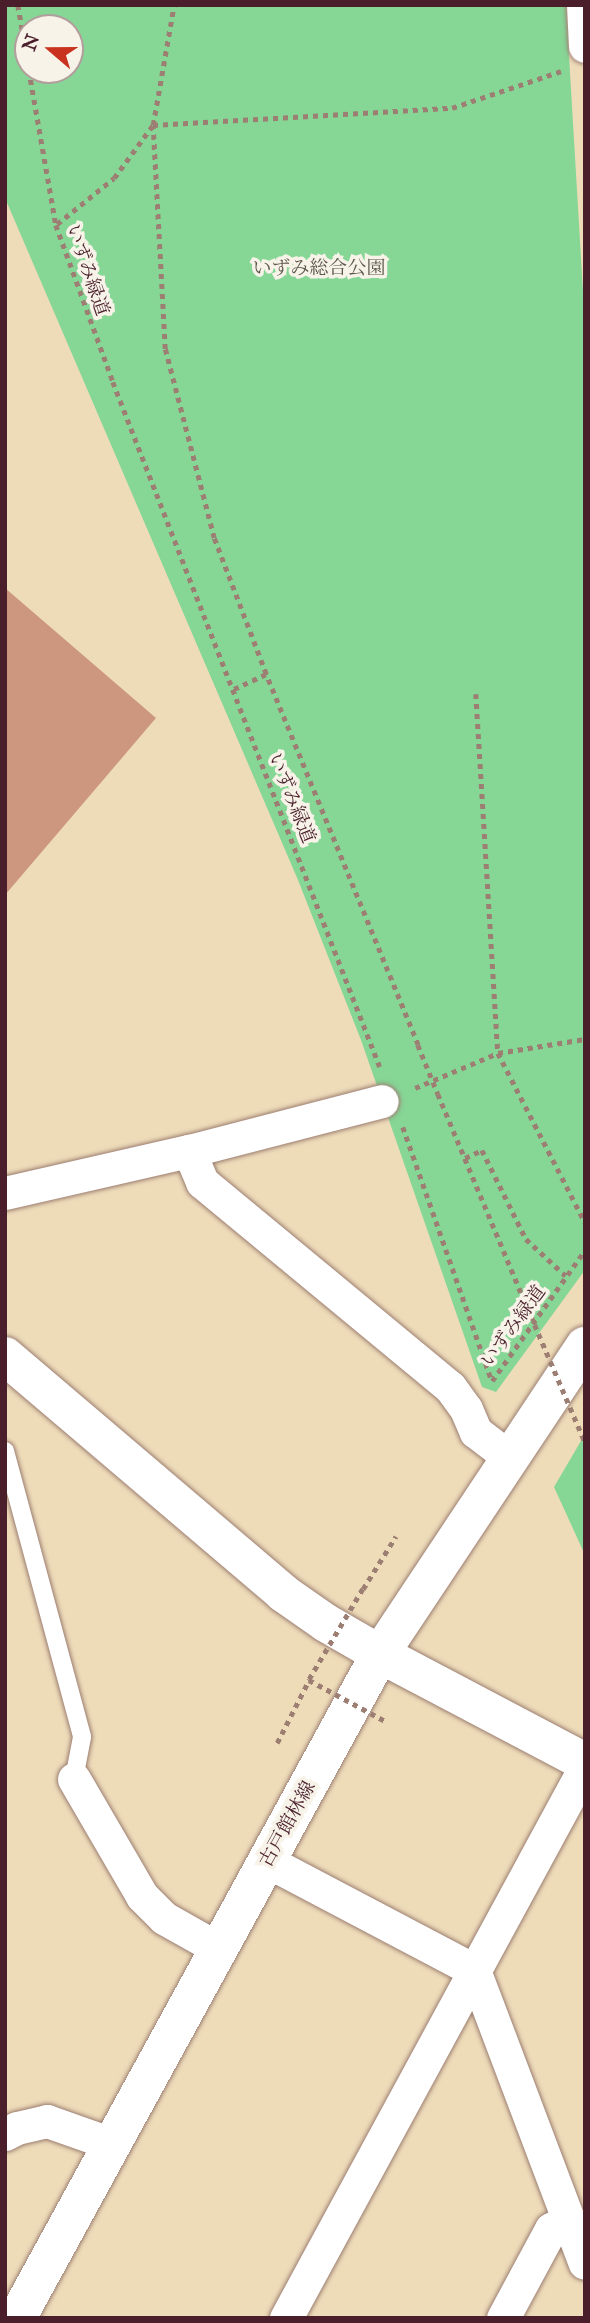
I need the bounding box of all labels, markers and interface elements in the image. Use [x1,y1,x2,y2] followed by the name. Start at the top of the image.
[14,14,84,84] north arrow
[17,31,44,54] text: N
[62,221,114,319] street label: いずみ緑道
[253,257,385,279] park label: いずみ総合公園
[264,750,320,846] street label: いずみ緑道
[476,1281,550,1371] street label: いずみ緑道
[254,1777,320,1871] street label: 古戸館林線

